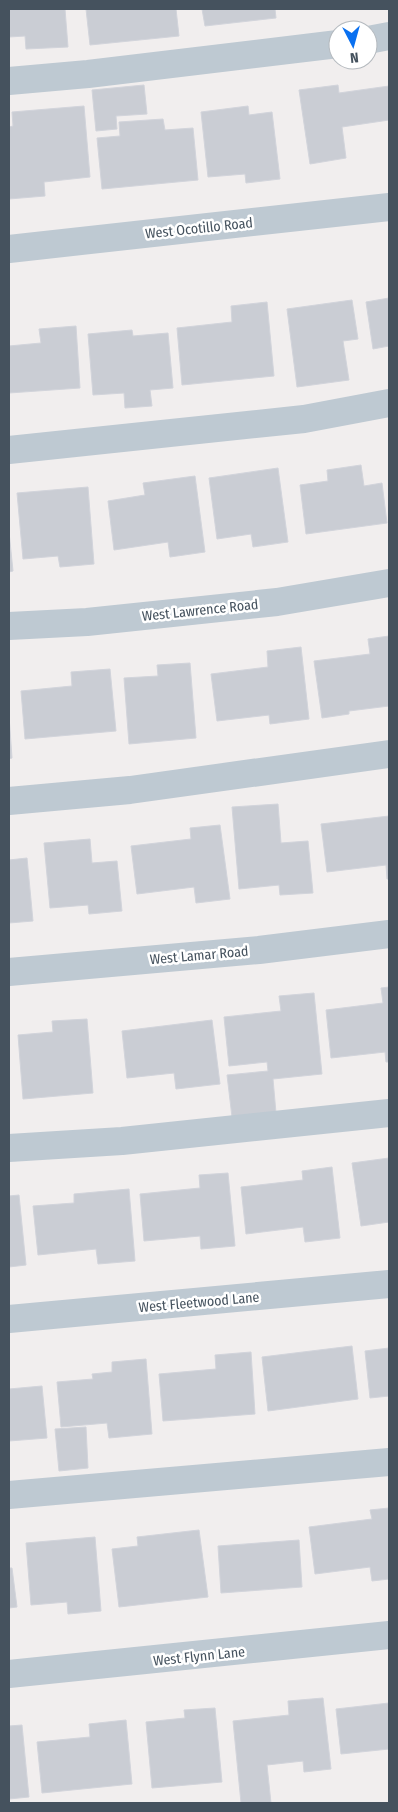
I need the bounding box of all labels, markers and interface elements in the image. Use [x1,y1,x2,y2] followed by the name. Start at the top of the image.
[328,20,378,70] north arrow
[349,49,359,66] text: N
[144,214,254,243] street label: West Ocotillo Road
[141,596,259,625] street label: West Lawrence Road
[149,943,249,968] street label: West Lamar Road
[138,1289,260,1316] street label: West Fleetwood Lane
[152,1643,246,1670] street label: West Flynn Lane

